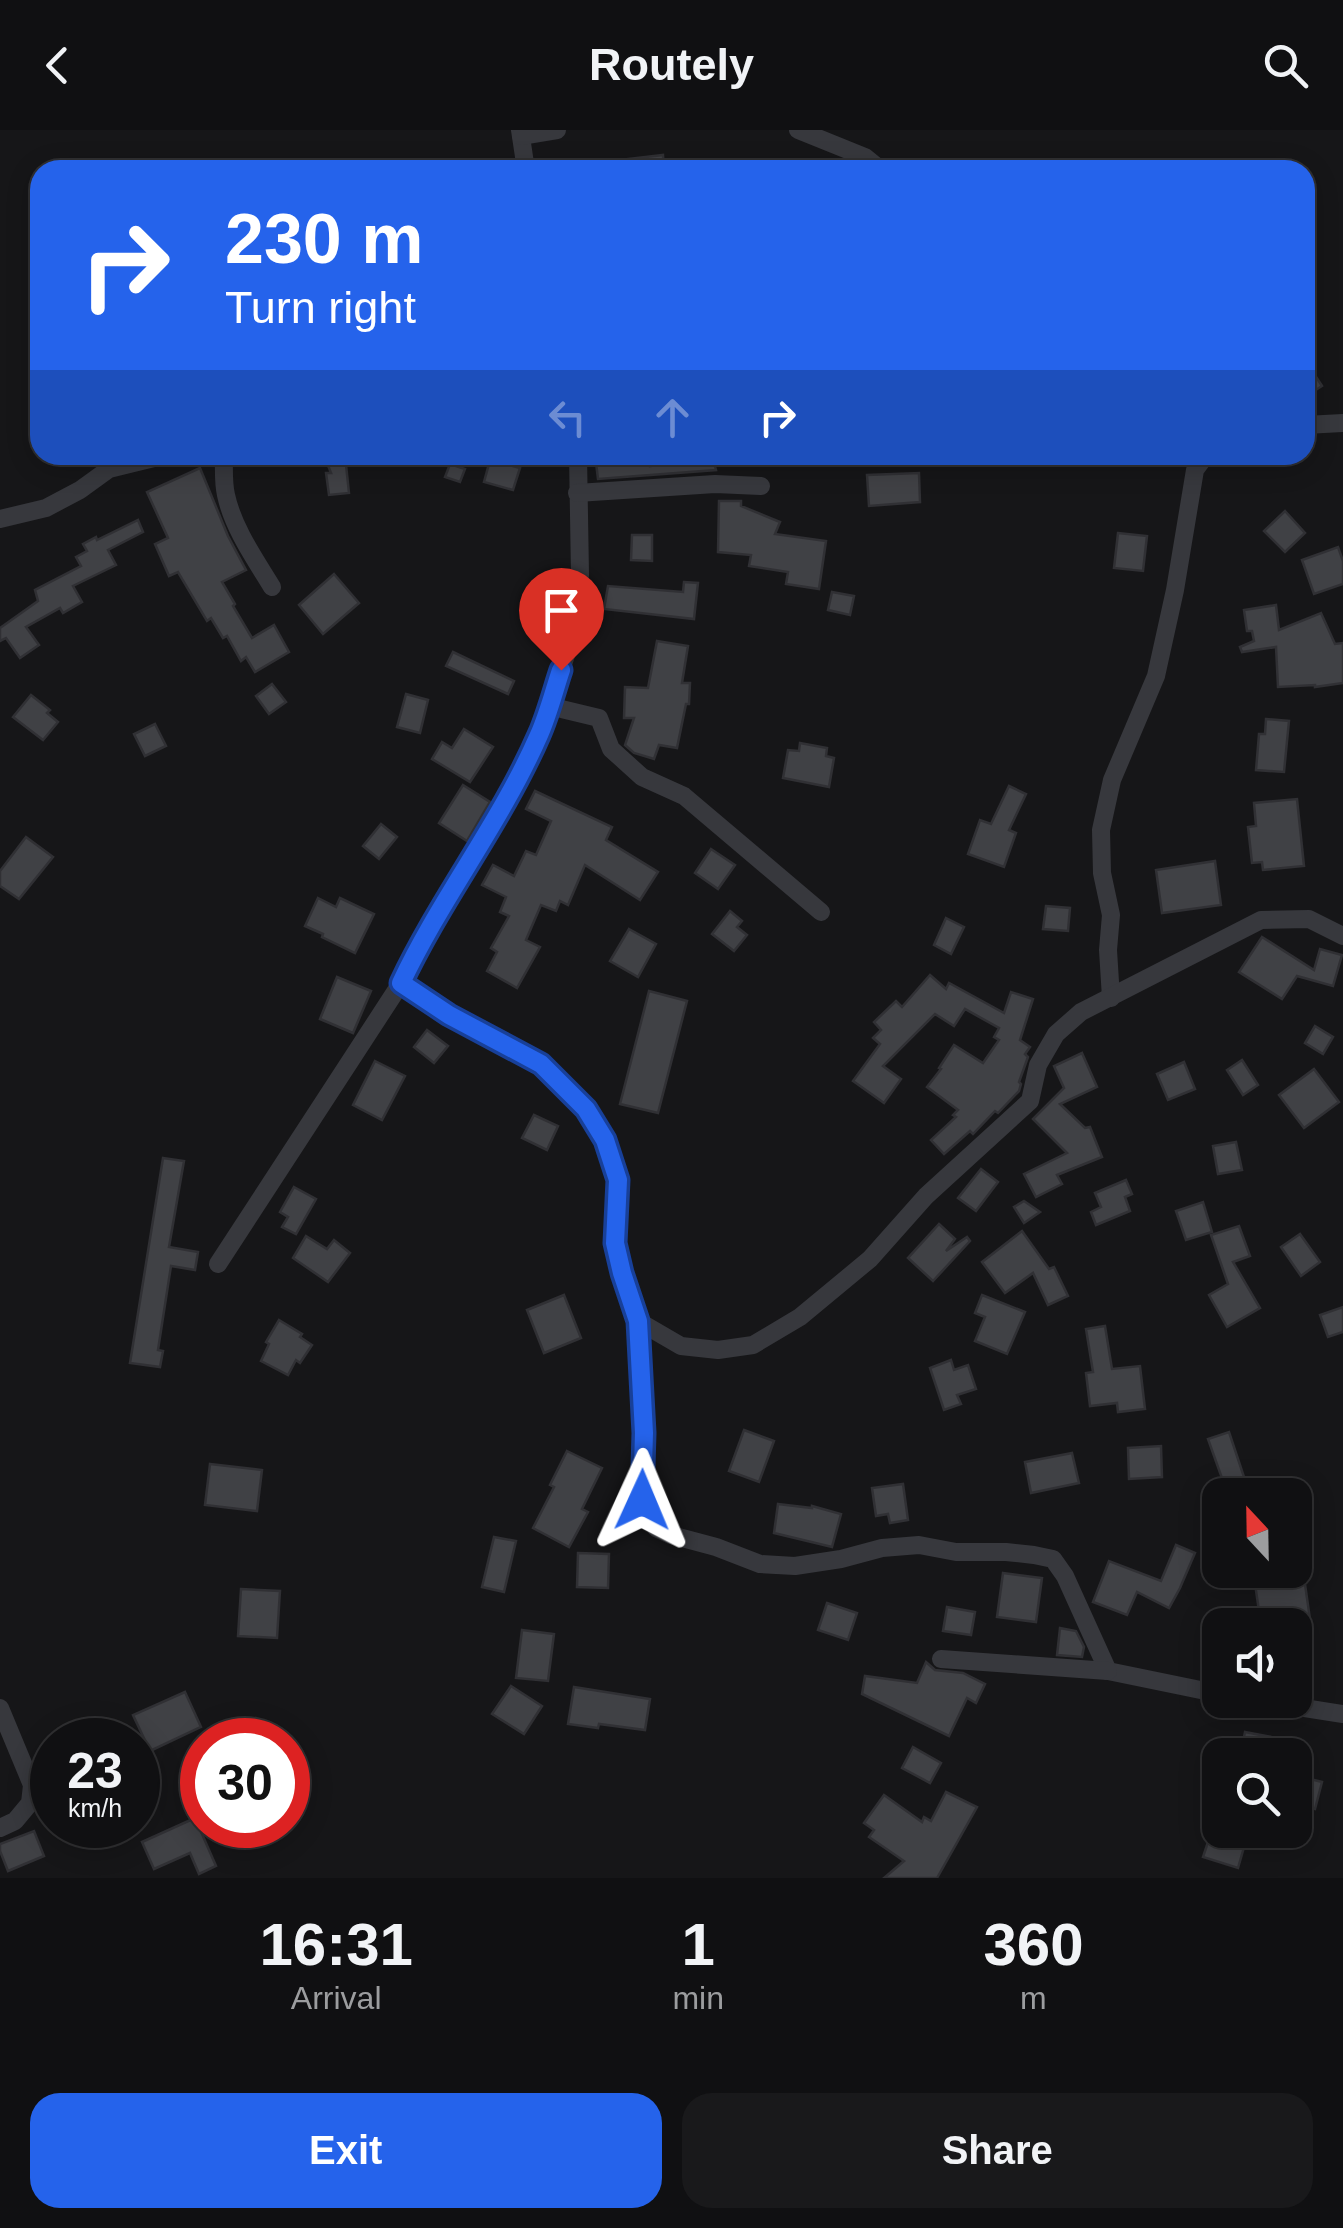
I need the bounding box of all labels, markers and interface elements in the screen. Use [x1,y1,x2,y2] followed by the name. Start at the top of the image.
[30,38,85,93] icon: back
[1258,38,1313,93] icon: search
[589,39,754,90] text: Routely
[60,200,190,330] icon: right
[225,200,423,278] text: 230 m
[225,282,416,333] text: Turn right
[540,390,595,445] icon: left
[645,390,700,445] icon: ahead
[750,390,805,445] icon: right
[519,568,604,671] pin
[534,583,589,638] icon: arrive
[590,1448,694,1552] position arrow
[1202,1478,1312,1588] north arrow
[1202,1478,1312,1848] map controls
[1202,1608,1312,1718] button: sound
[180,1718,310,1848] speed limit sign: 30
[1202,1738,1312,1848] button: search
[67,1743,123,1799] text: 23
[68,1794,122,1822] text: km/h
[259,1911,413,1978] text: 16:31
[681,1911,715,1978] text: 1
[983,1911,1084,1978] text: 360
[291,1980,382,2016] text: Arrival
[672,1980,724,2016] text: min
[1020,1980,1047,2016] text: m
[30,2093,662,2208] button: Exit
[682,2093,1313,2208] button: Share

